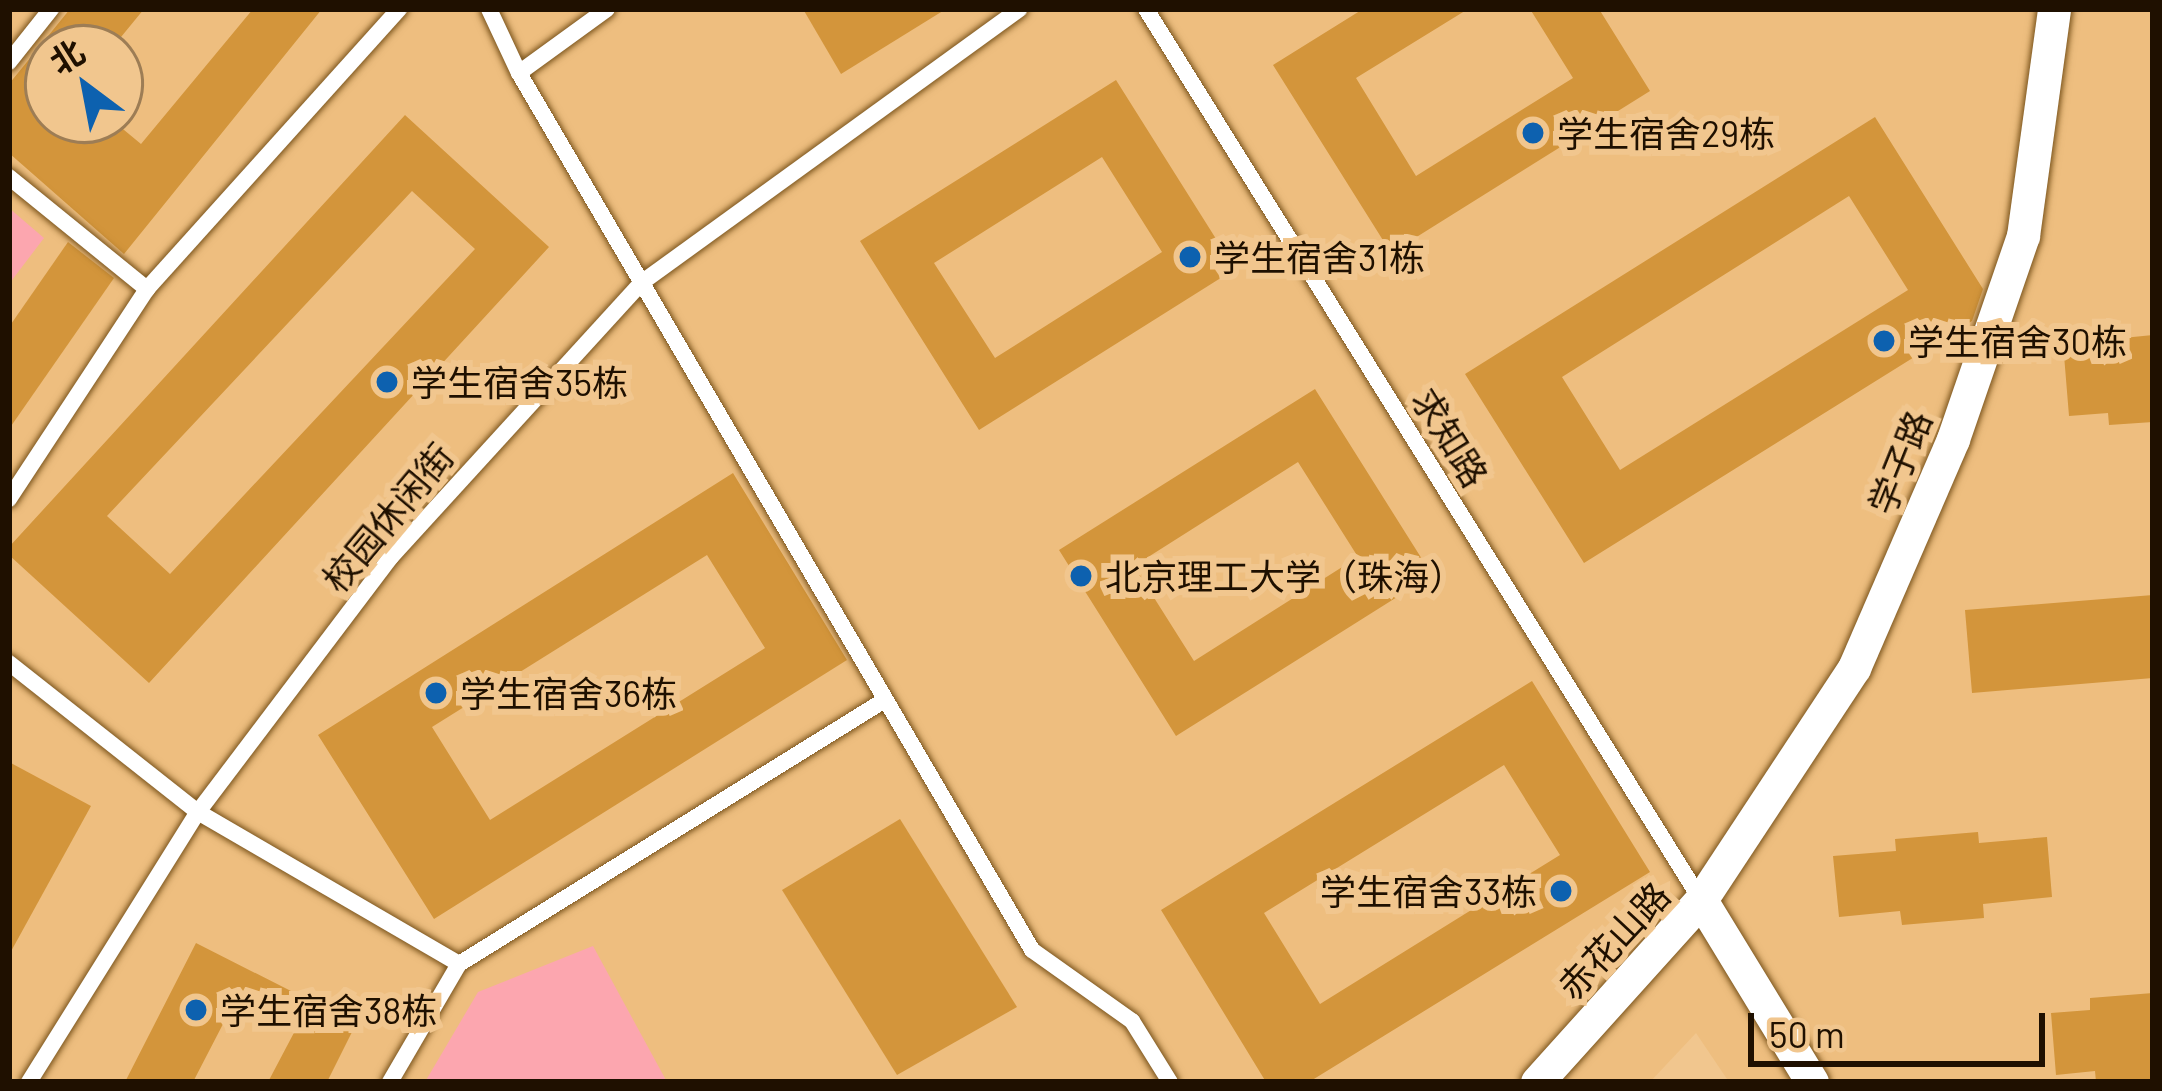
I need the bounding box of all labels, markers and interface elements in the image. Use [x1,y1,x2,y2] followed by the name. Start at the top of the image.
[24,24,144,144] north arrow
[42,30,91,82] text: 北
[1557,111,1775,155] place label: 学生宿舍29栋
[1520,120,1546,146] marker: 学生宿舍29栋
[1214,235,1425,279] place label: 学生宿舍31栋
[1177,244,1203,270] marker: 学生宿舍31栋
[1908,319,2127,363] place label: 学生宿舍30栋
[1871,328,1897,354] marker: 学生宿舍30栋
[411,360,628,404] place label: 学生宿舍35栋
[374,369,400,395] marker: 学生宿舍35栋
[1404,380,1498,494] street label: 求知路
[1859,404,1939,520] street label: 学子路
[313,434,461,600] street label: 校园休闲街
[1105,554,1465,598] place label: 北京理工大学（珠海）
[1068,563,1094,589] marker: 北京理工大学（珠海）
[460,671,677,715] place label: 学生宿舍36栋
[423,680,449,706] marker: 学生宿舍36栋
[1320,869,1537,913] place label: 学生宿舍33栋
[1548,873,1678,1007] street label: 赤花山路
[1548,878,1574,904] marker: 学生宿舍33栋
[220,988,437,1032] place label: 学生宿舍38栋
[1754,989,2051,1063] scale bar
[183,997,209,1023] marker: 学生宿舍38栋
[1769,1012,1845,1055] text: 50 m

